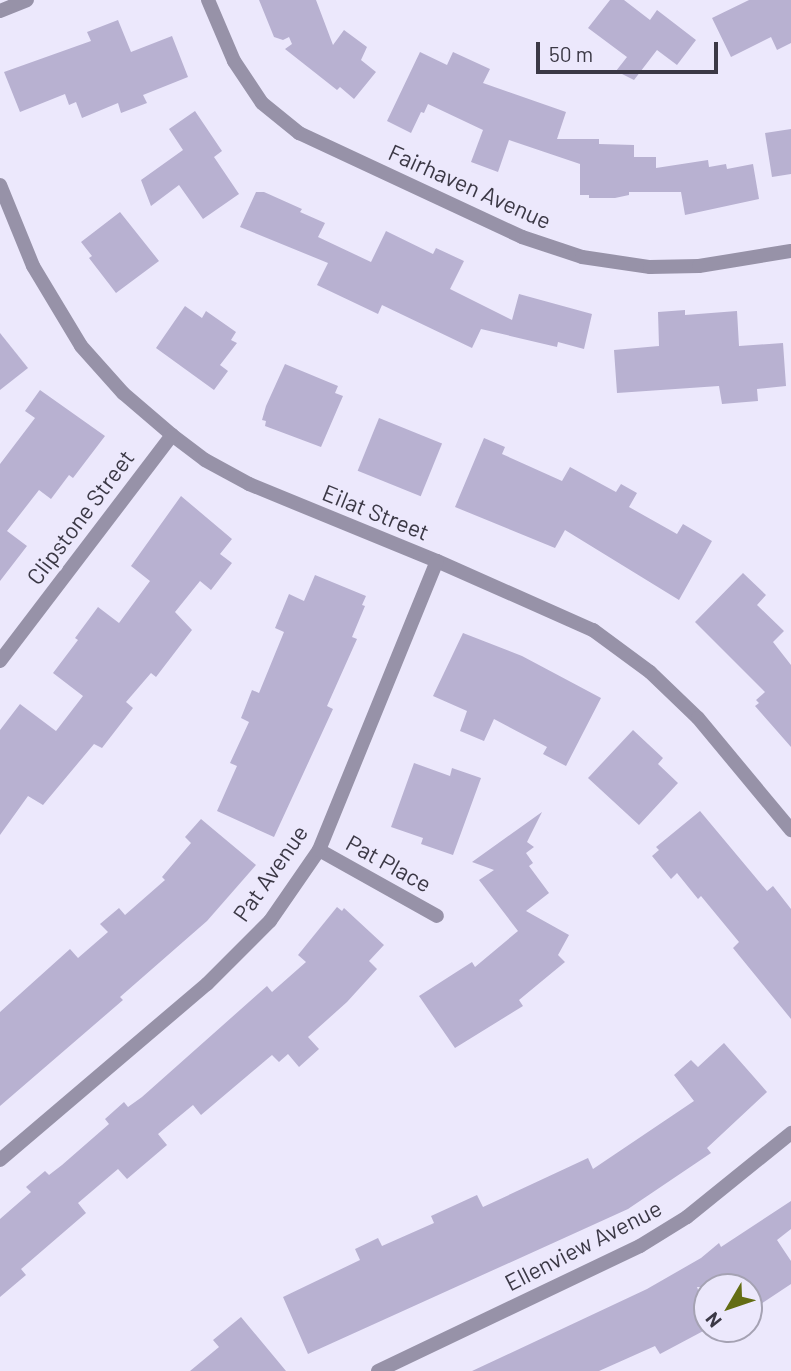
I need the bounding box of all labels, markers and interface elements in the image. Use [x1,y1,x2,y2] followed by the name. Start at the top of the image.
[539,28,721,72] scale bar
[549,41,593,66] text: 50 m
[384,138,556,234] street label: Fairhaven Avenue
[20,444,140,590] street label: Clipstone Street
[319,478,433,546] street label: Eilat Street
[227,820,313,926] street label: Pat Avenue
[342,828,436,898] street label: Pat Place
[500,1194,666,1296] street label: Ellenview Avenue
[693,1273,763,1343] north arrow
[700,1308,726,1332] text: N

